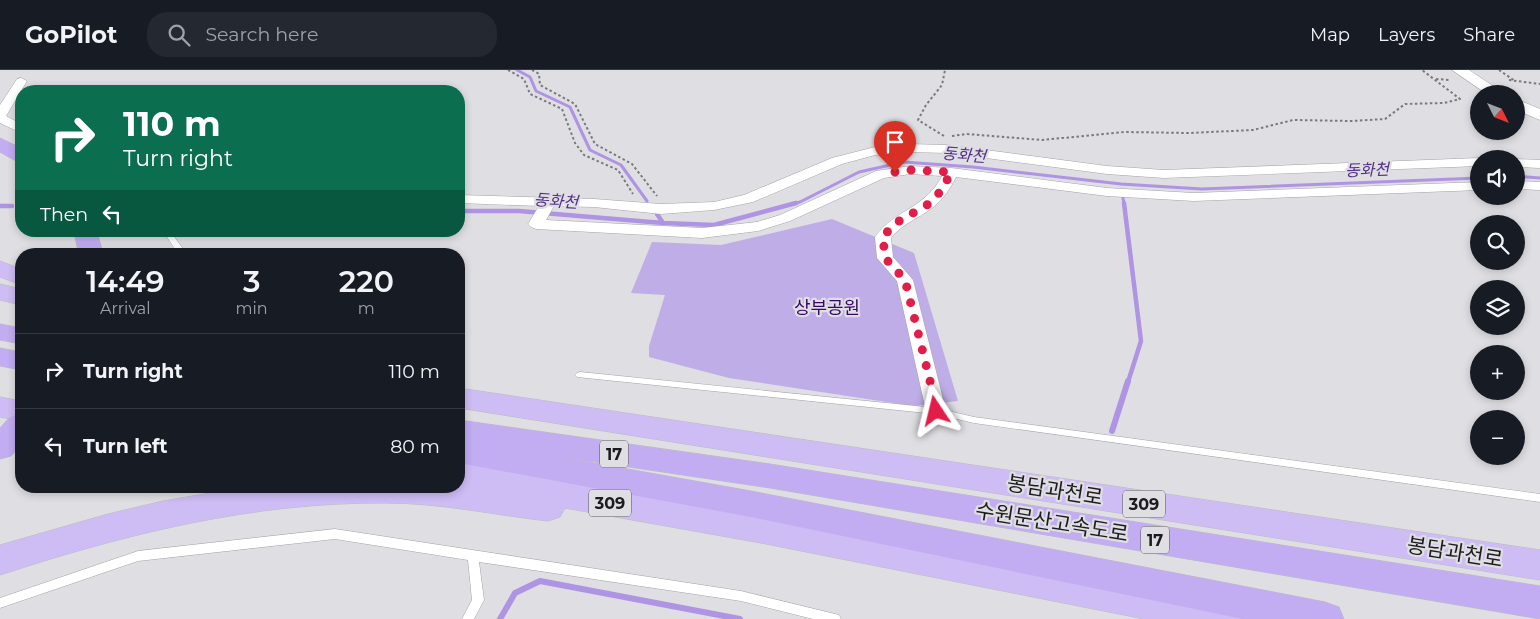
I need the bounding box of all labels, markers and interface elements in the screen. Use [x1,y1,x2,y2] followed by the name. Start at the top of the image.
[147,12,497,57] search box
[25,20,117,49] text: GoPilot
[165,21,193,49] icon: search
[205,23,318,46] text: Search here
[1310,24,1350,46] text: Map
[1378,24,1435,46] text: Layers
[1463,24,1515,46] text: Share
[1470,85,1525,140] north arrow
[1470,85,1525,465] map controls
[123,102,221,145] text: 110 m
[40,105,105,170] icon: right
[874,121,916,172] pin
[881,128,909,156] icon: arrive
[941,144,989,167] water label: 동화천
[123,145,233,172] text: Turn right
[1470,150,1525,205] button: sound
[1345,160,1392,180] water label: 동화천
[533,190,581,212] water label: 동화천
[98,200,126,228] icon: left
[40,203,88,226] text: Then
[1470,215,1525,270] button: search
[86,263,164,300] text: 14:49
[243,263,260,300] text: 3
[339,263,394,300] text: 220
[1470,280,1525,335] button: layers
[794,297,860,319] park label: 상부공원
[100,299,151,318] text: Arrival
[236,299,268,318] text: min
[358,299,375,318] text: m
[1470,345,1525,400] button: +
[40,357,68,385] icon: right
[83,360,183,383] text: Turn right
[389,360,440,383] text: 110 m
[909,384,961,436] position arrow
[1470,410,1525,465] button: −
[40,432,68,460] icon: left
[83,435,168,458] text: Turn left
[390,435,440,458] text: 80 m
[600,440,628,468] road number: 17
[1005,470,1105,510] street label: 봉담과천로
[589,489,631,516] road number: 309
[1123,490,1165,518] road number: 309
[974,498,1130,546] street label: 수원문산고속도로
[1141,526,1169,554] road number: 17
[1405,532,1505,572] street label: 봉담과천로

